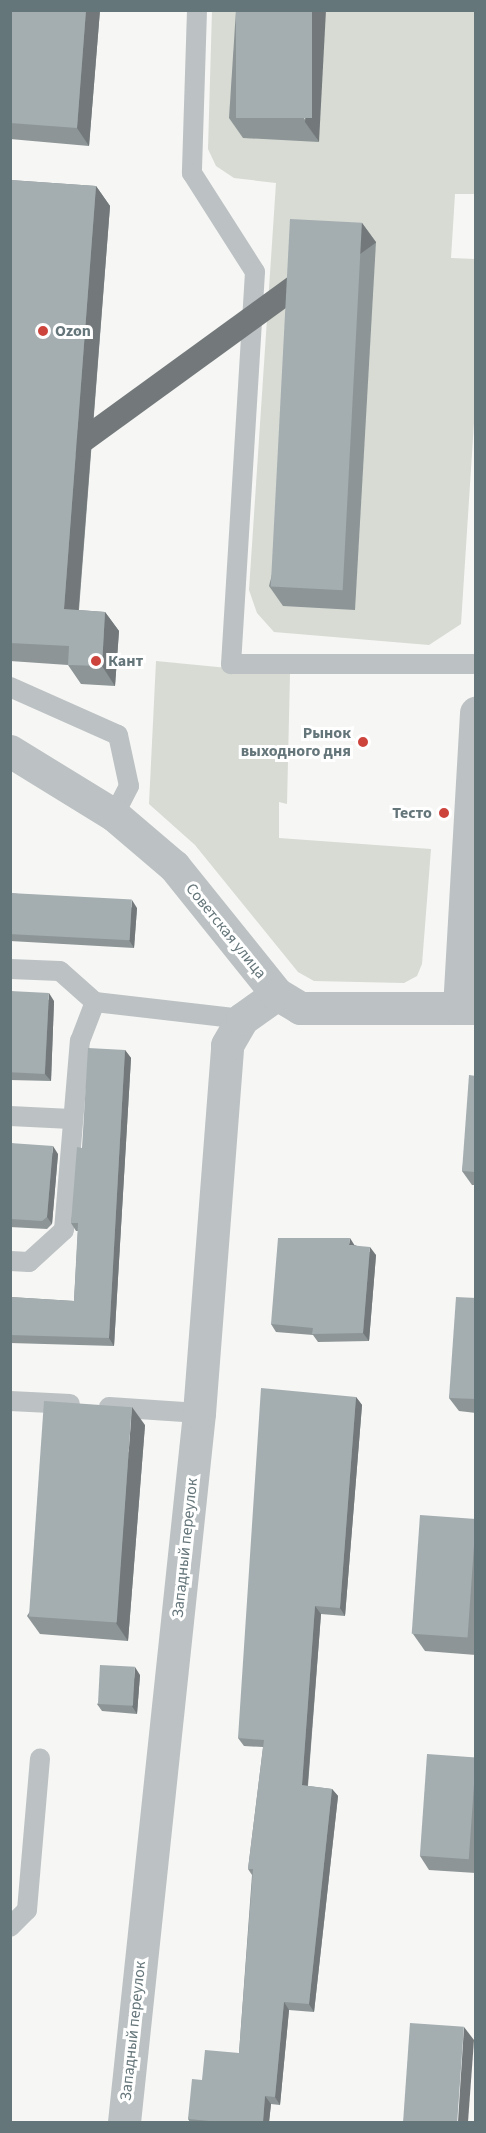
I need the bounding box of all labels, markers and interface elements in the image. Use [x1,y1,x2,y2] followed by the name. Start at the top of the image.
[55,321,91,341] place label: Ozon
[36,324,50,338] marker: Ozon
[108,651,143,671] place label: Кант
[89,654,103,668] marker: Кант
[241,723,351,761] place label: Рынок выходного дня
[356,735,370,749] marker: Рынок выходного дня
[392,803,432,823] place label: Тесто
[437,806,451,820] marker: Тесто
[182,879,270,983] street label: Советская улица
[168,1477,202,1619] street label: Западный переулок
[116,1960,150,2102] street label: Западный переулок

